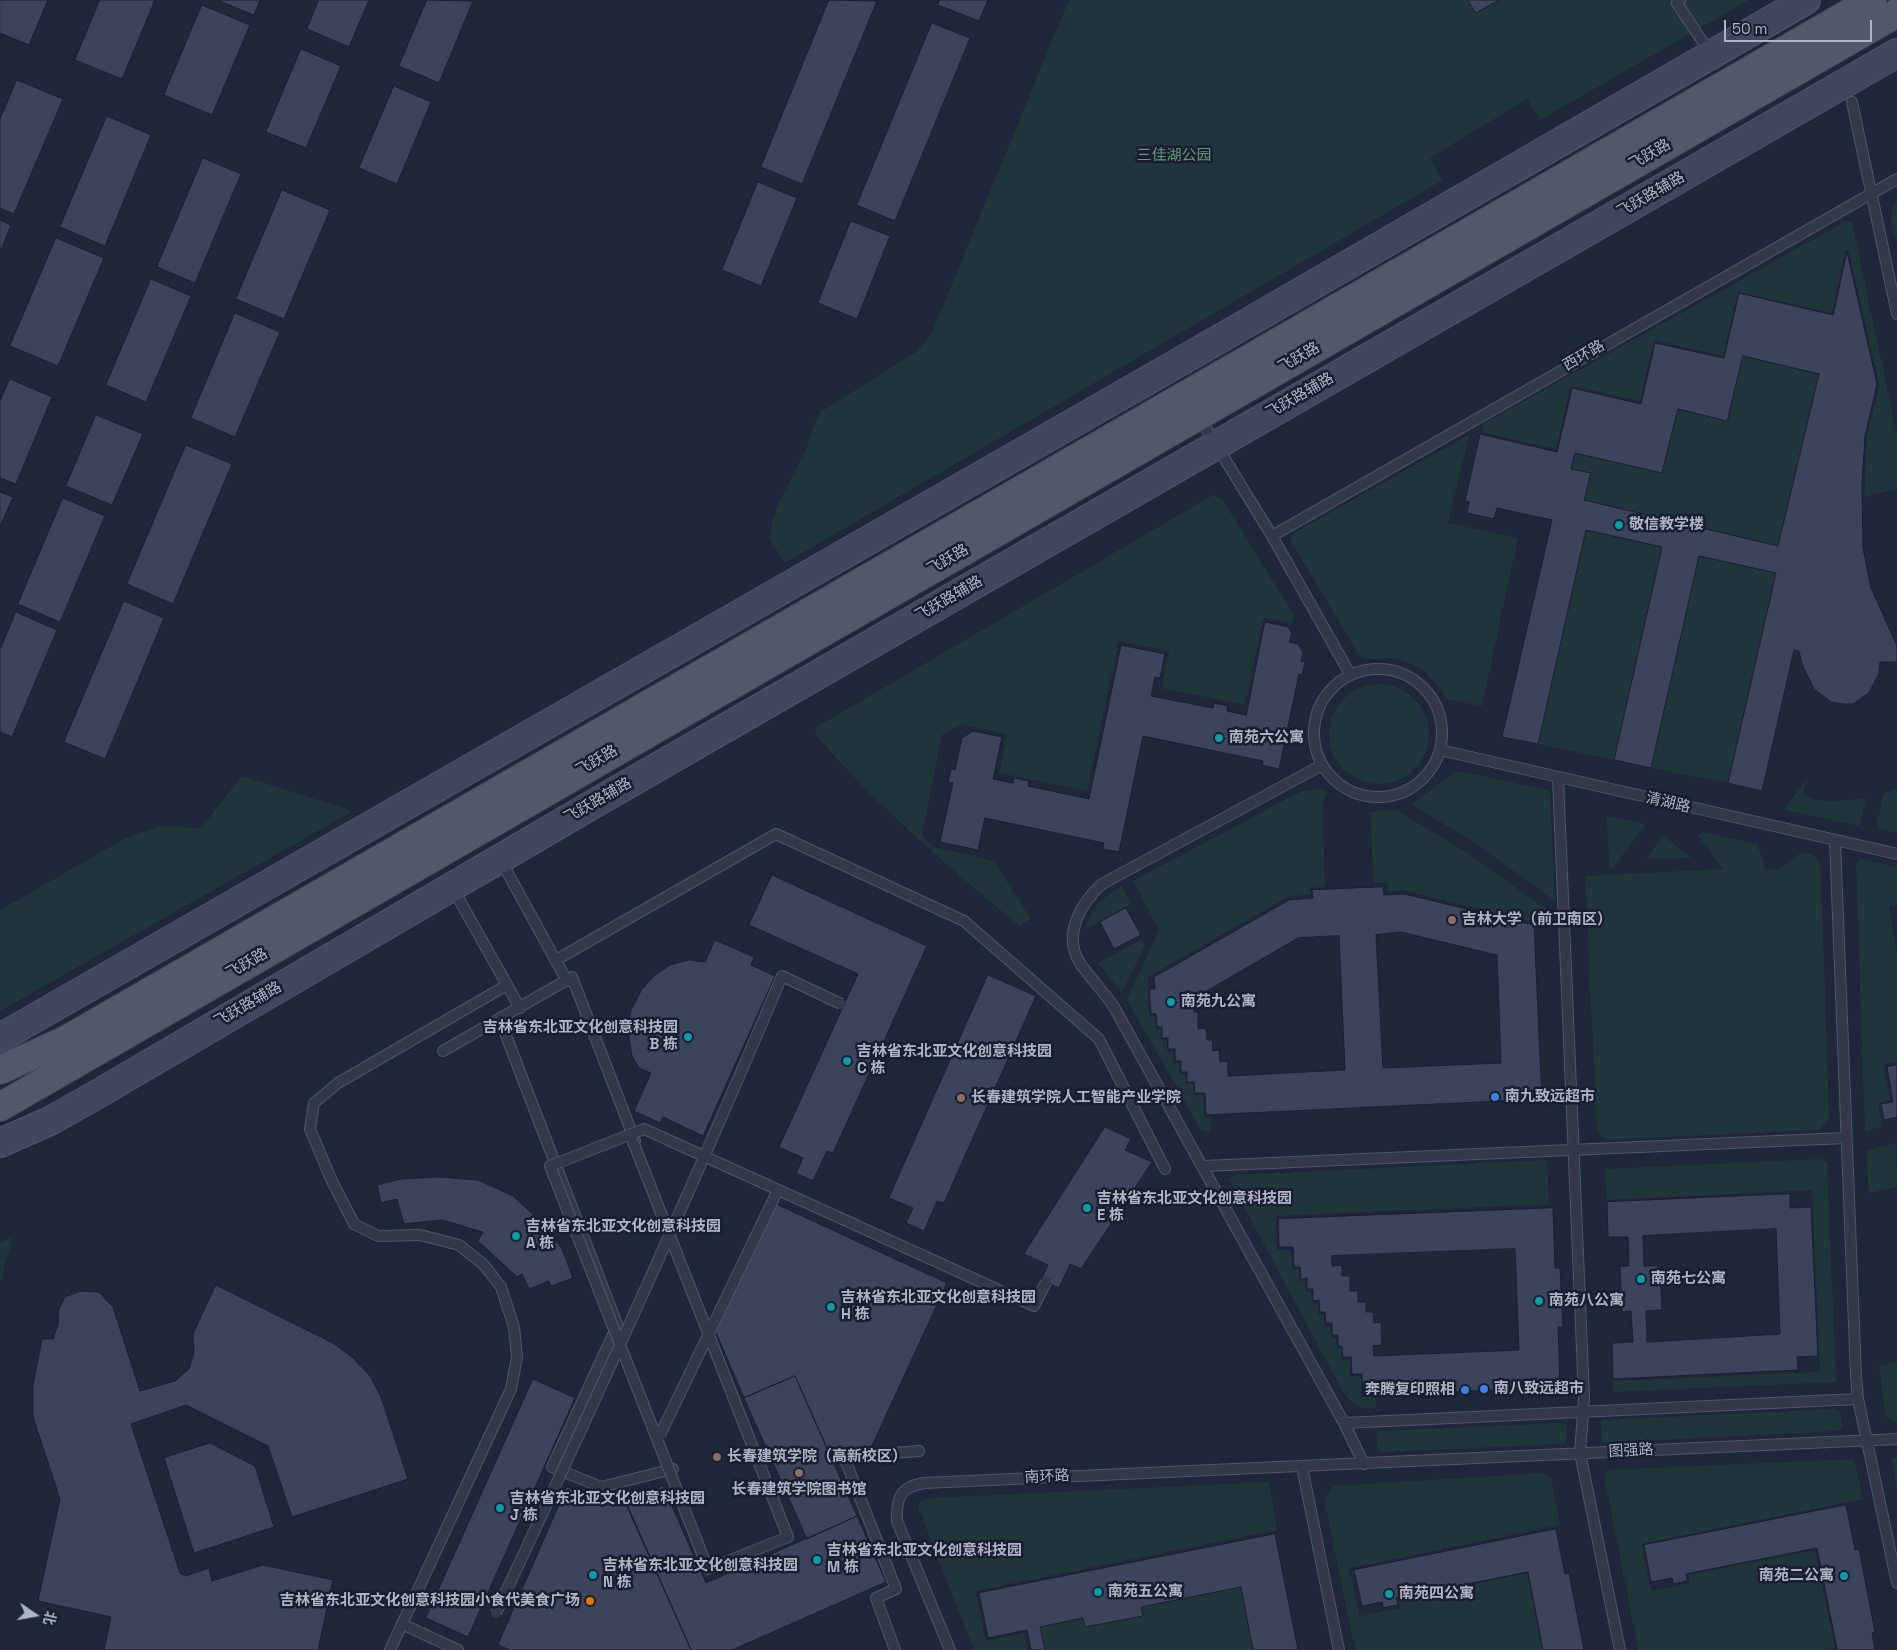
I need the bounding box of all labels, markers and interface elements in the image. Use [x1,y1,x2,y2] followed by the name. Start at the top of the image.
[1727,10,1874,42] scale bar
[1732,19,1767,38] text: 50 m
[1626,136,1674,174] street label: 飞跃路
[1137,147,1211,165] park label: 三佳湖公园
[1614,168,1688,222] street label: 飞跃路辅路
[1560,337,1608,375] street label: 西环路
[1275,339,1323,377] street label: 飞跃路
[1263,369,1337,423] street label: 飞跃路辅路
[1629,516,1704,534] place label: 敬信教学楼
[1613,519,1625,531] marker: 敬信教学楼
[924,541,972,579] street label: 飞跃路
[912,572,986,626] street label: 飞跃路辅路
[1229,729,1304,747] place label: 南苑六公寓
[1213,732,1225,744] marker: 南苑六公寓
[573,742,621,780] street label: 飞跃路
[561,774,635,828] street label: 飞跃路辅路
[1644,789,1692,817] street label: 清湖路
[1462,911,1612,929] place label: 吉林大学（前卫南区）
[1446,914,1458,926] marker: 吉林大学（前卫南区）
[223,945,271,983] street label: 飞跃路
[211,978,285,1032] street label: 飞跃路辅路
[1181,993,1256,1011] place label: 南苑九公寓
[1165,996,1177,1008] marker: 南苑九公寓
[483,1019,678,1054] place label: 吉林省东北亚文化创意科技园 B 栋
[682,1031,694,1043] marker: 吉林省东北亚文化创意科技园 B 栋
[857,1043,1052,1078] place label: 吉林省东北亚文化创意科技园 C 栋
[841,1055,853,1067] marker: 吉林省东北亚文化创意科技园 C 栋
[1505,1088,1595,1106] place label: 南九致远超市
[971,1089,1181,1107] place label: 长春建筑学院人工智能产业学院
[1489,1091,1501,1103] marker: 南九致远超市
[955,1092,967,1104] marker: 长春建筑学院人工智能产业学院
[1097,1190,1292,1225] place label: 吉林省东北亚文化创意科技园 E 栋
[1081,1202,1093,1214] marker: 吉林省东北亚文化创意科技园 E 栋
[526,1218,721,1253] place label: 吉林省东北亚文化创意科技园 A 栋
[510,1230,522,1242] marker: 吉林省东北亚文化创意科技园 A 栋
[1651,1270,1726,1288] place label: 南苑七公寓
[1635,1273,1647,1285] marker: 南苑七公寓
[841,1289,1036,1324] place label: 吉林省东北亚文化创意科技园 H 栋
[1549,1292,1624,1310] place label: 南苑八公寓
[1533,1295,1545,1307] marker: 南苑八公寓
[825,1301,837,1313] marker: 吉林省东北亚文化创意科技园 H 栋
[1494,1380,1584,1398] place label: 南八致远超市
[1365,1381,1455,1399] place label: 奔腾复印照相
[1478,1383,1490,1395] marker: 南八致远超市
[1459,1384,1471,1396] marker: 奔腾复印照相
[1608,1441,1654,1461] street label: 图强路
[727,1448,907,1466] place label: 长春建筑学院（高新校区）
[711,1451,723,1463] marker: 长春建筑学院（高新校区）
[793,1467,805,1479] marker: 长春建筑学院图书馆
[1024,1467,1070,1487] street label: 南环路
[732,1481,866,1499] place label: 长春建筑学院图书馆
[510,1490,705,1525] place label: 吉林省东北亚文化创意科技园 J 栋
[494,1502,506,1514] marker: 吉林省东北亚文化创意科技园 J 栋
[827,1542,1022,1577] place label: 吉林省东北亚文化创意科技园 M 栋
[811,1554,823,1566] marker: 吉林省东北亚文化创意科技园 M 栋
[603,1557,798,1592] place label: 吉林省东北亚文化创意科技园 N 栋
[1759,1567,1834,1585] place label: 南苑二公寓
[587,1569,599,1581] marker: 吉林省东北亚文化创意科技园 N 栋
[1838,1570,1850,1582] marker: 南苑二公寓
[1108,1583,1183,1601] place label: 南苑五公寓
[1399,1585,1474,1603] place label: 南苑四公寓
[1092,1586,1104,1598] marker: 南苑五公寓
[1383,1588,1395,1600] marker: 南苑四公寓
[10,1590,60,1640] north arrow
[280,1592,580,1610] place label: 吉林省东北亚文化创意科技园小食代美食广场
[584,1595,596,1607] marker: 吉林省东北亚文化创意科技园小食代美食广场
[39,1609,60,1627] text: 北

